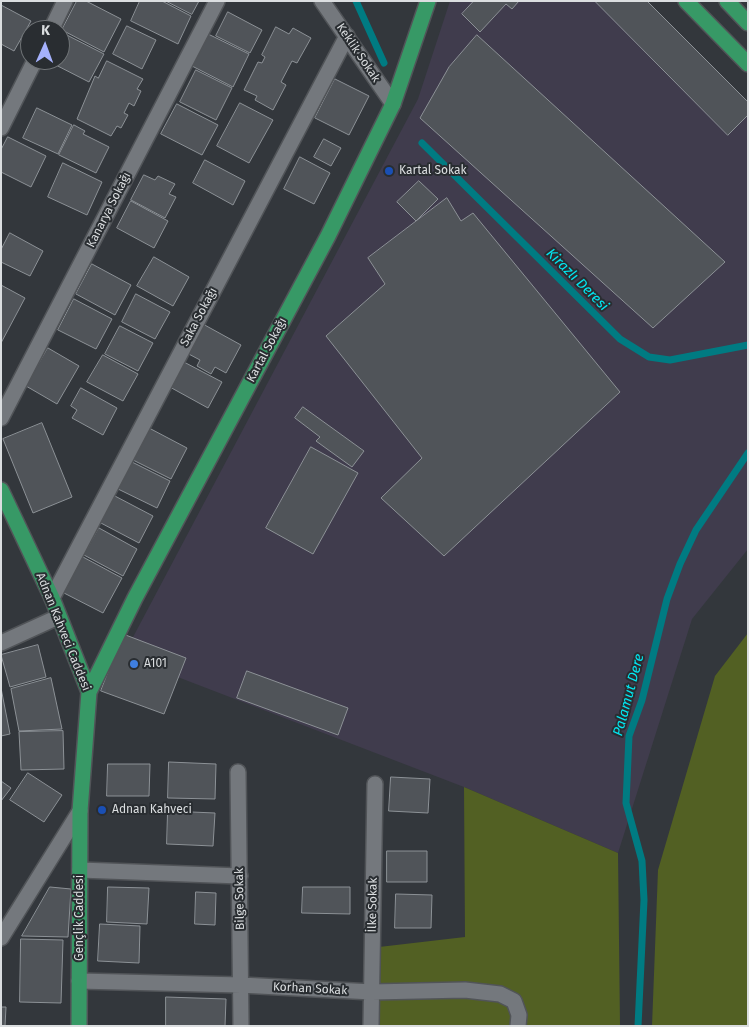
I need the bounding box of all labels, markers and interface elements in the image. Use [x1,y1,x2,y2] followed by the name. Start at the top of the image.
[20,20,70,70] north arrow
[333,21,383,85] street label: Keklik Sokak
[41,22,50,39] text: K
[399,164,467,178] place label: Kartal Sokak
[383,165,395,177] marker: Kartal Sokak
[84,170,134,250] street label: Kanarya Sokağı
[542,245,612,315] water label: Kirazlı Deresi
[178,285,220,349] street label: Saka Sokağı
[244,315,290,385] street label: Kartal Sokağı
[33,571,93,693] street label: Adnan Kahveci Caddesi
[610,652,648,738] water label: Palamut Dere
[144,657,167,671] place label: A101
[128,658,140,670] marker: A101
[112,803,192,817] place label: Adnan Kahveci
[96,804,108,816] marker: Adnan Kahveci
[232,868,248,930] street label: Bilge Sokak
[73,875,87,961] street label: Gençlik Caddesi
[365,877,381,933] street label: İlke Sokak
[272,980,348,998] street label: Korhan Sokak

